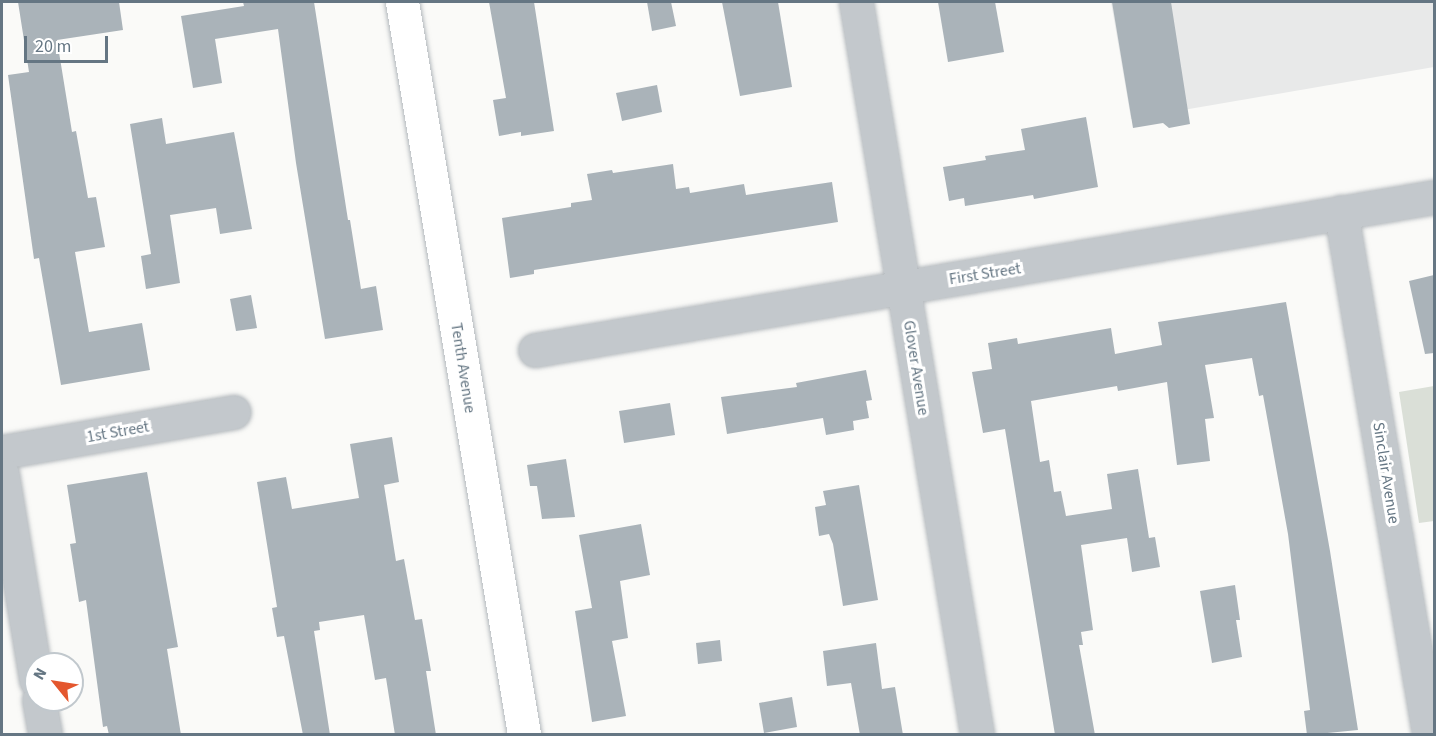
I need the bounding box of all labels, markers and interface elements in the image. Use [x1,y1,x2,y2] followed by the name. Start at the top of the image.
[27,24,111,62] scale bar
[35,34,71,59] text: 20 m
[948,259,1022,289] street label: First Street
[899,319,933,417] street label: Glover Avenue
[446,322,480,414] street label: Tenth Avenue
[85,417,151,447] street label: 1st Street
[1368,421,1404,525] street label: Sinclair Avenue
[24,652,84,712] north arrow
[28,664,52,684] text: N

